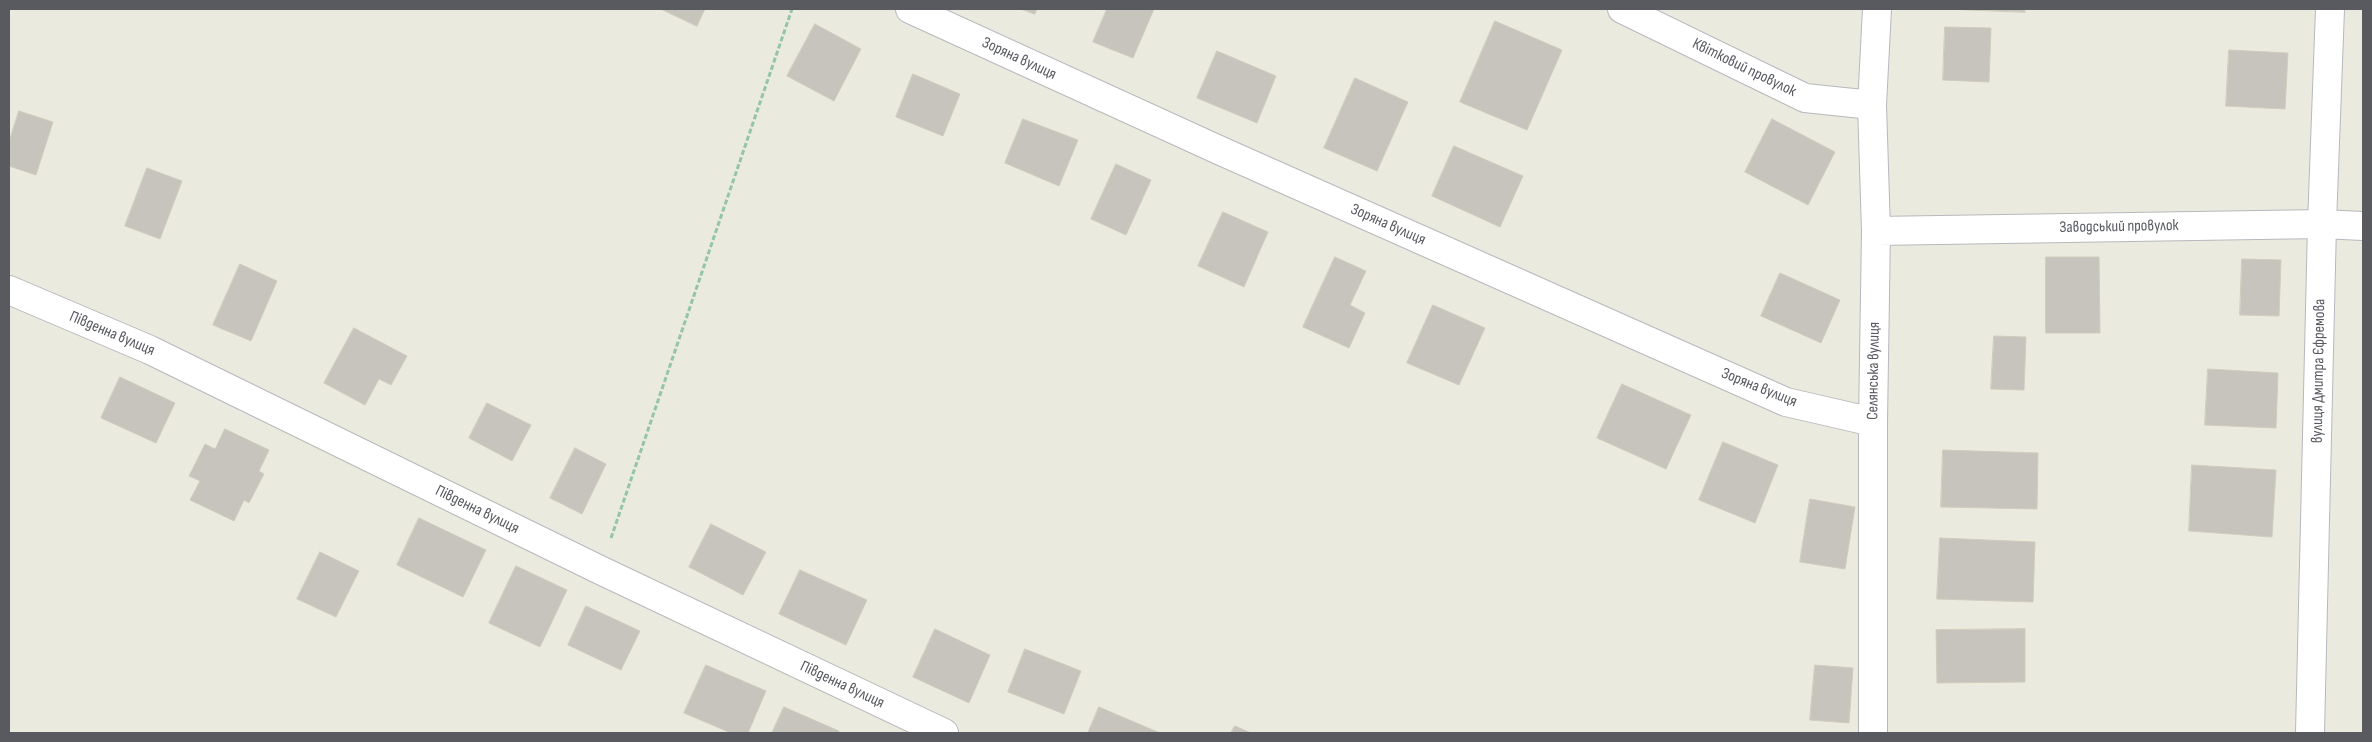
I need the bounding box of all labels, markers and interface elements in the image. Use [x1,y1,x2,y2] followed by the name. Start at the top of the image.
[979,33,1059,85] street label: Зоряна вулиця
[1689,35,1799,101] street label: Квітковий провулок
[1348,200,1428,250] street label: Зоряна вулиця
[2059,216,2179,238] street label: Заводський провулок
[2308,299,2330,443] street label: вулиця Дмитра Єфремова
[66,307,158,361] street label: Південна вулиця
[1864,322,1884,420] street label: Селянська вулиця
[1718,364,1800,412] street label: Зоряна вулиця
[432,481,522,539] street label: Південна вулиця
[797,657,887,713] street label: Південна вулиця

